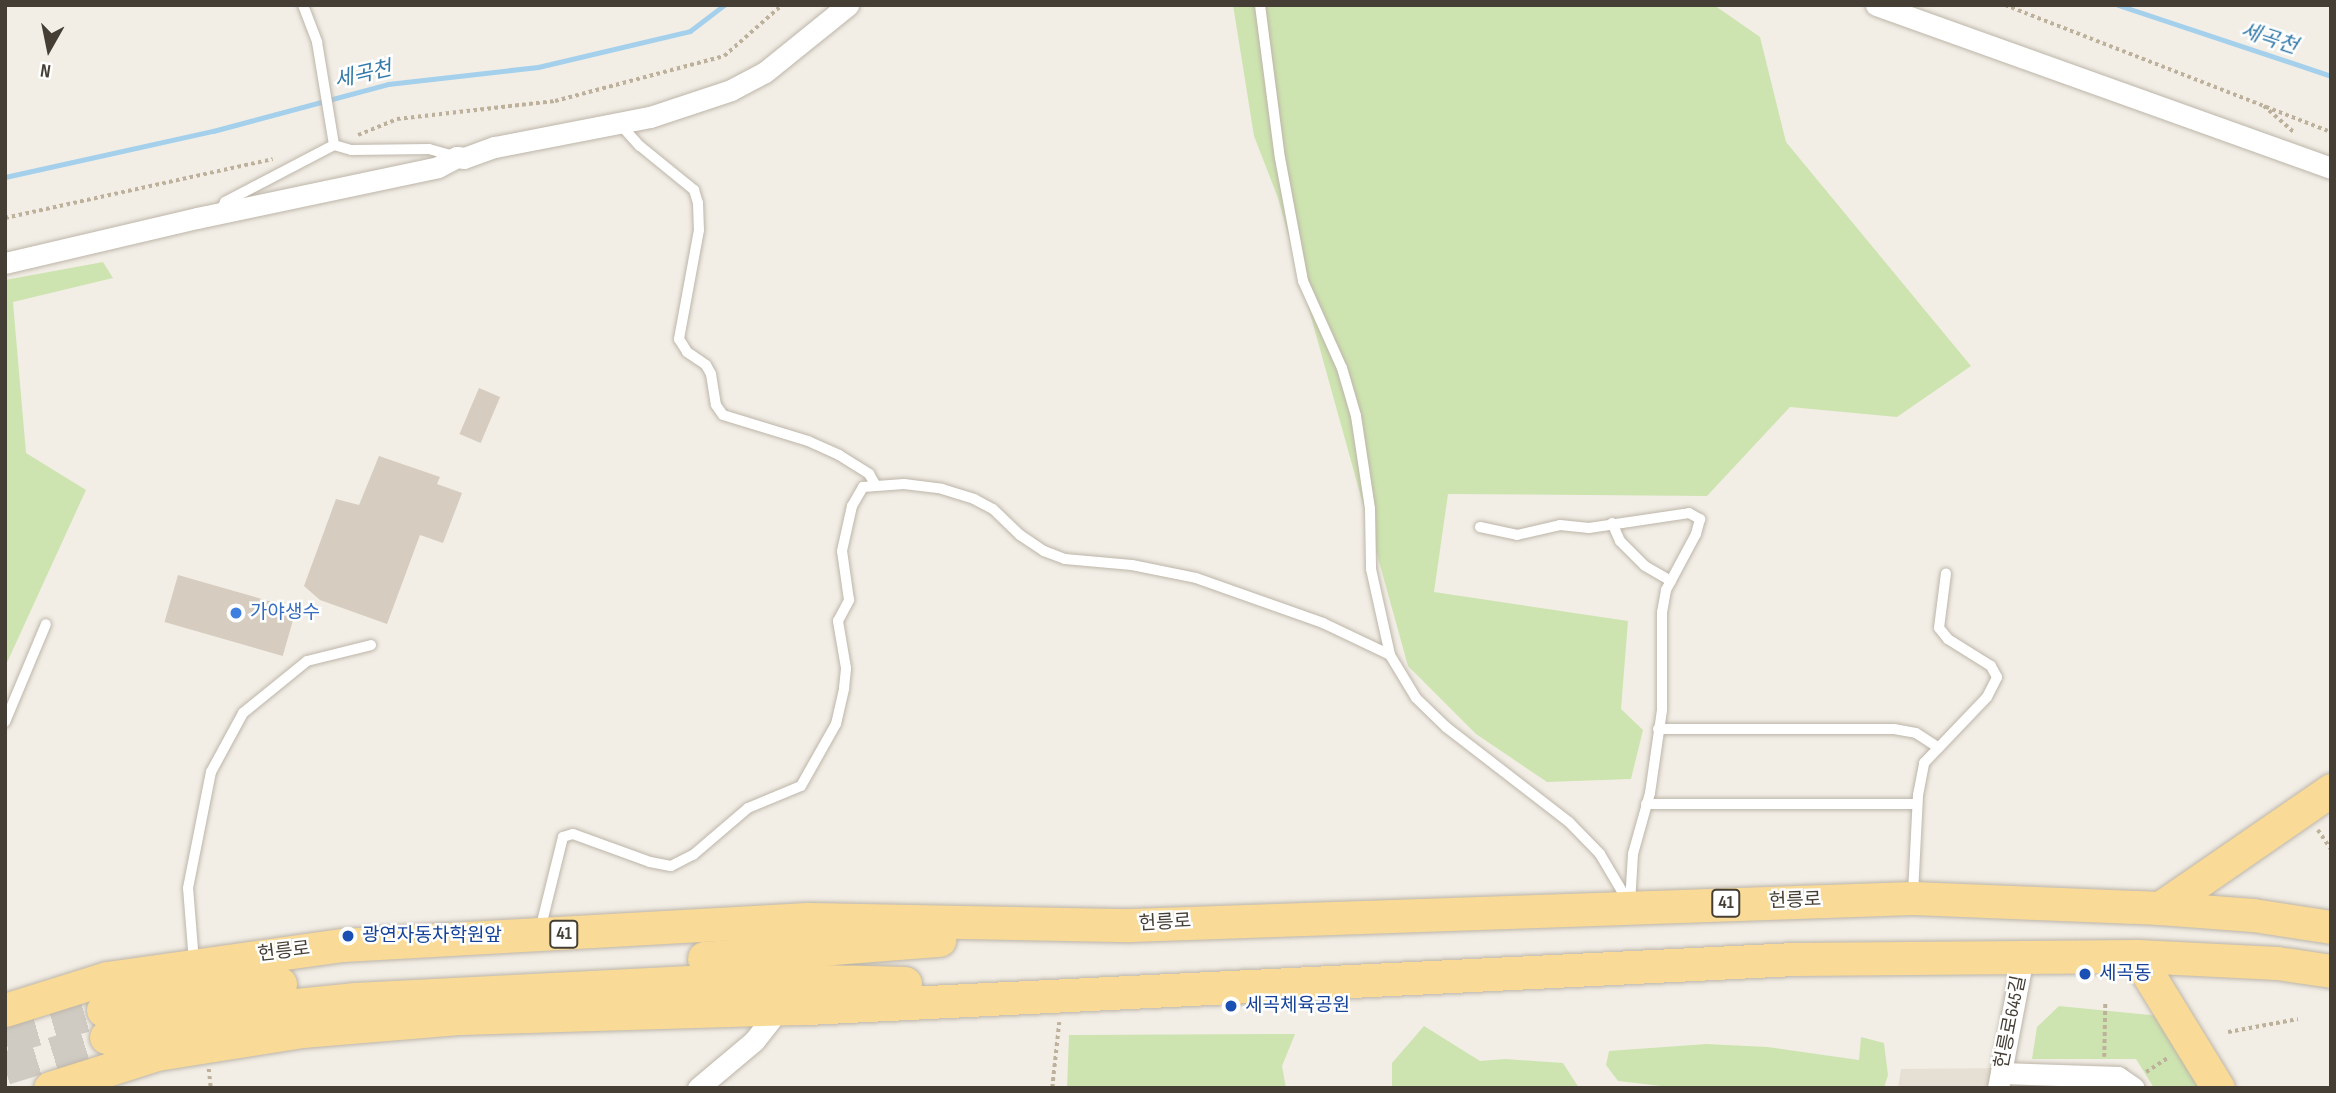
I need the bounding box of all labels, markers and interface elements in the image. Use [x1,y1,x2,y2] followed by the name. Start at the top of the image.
[14,14,84,84] north arrow
[2238,18,2300,60] water label: 세곡천
[332,56,394,94] water label: 세곡천
[39,58,52,82] text: N
[250,602,320,624] place label: 가야생수
[228,605,244,621] marker: 가야생수
[1710,888,1742,918] road number: 41
[1768,889,1822,913] street label: 헌릉로
[1138,910,1192,936] street label: 헌릉로
[548,919,580,948] road number: 41
[362,925,502,947] place label: 광연자동차학원앞
[340,928,356,944] marker: 광연자동차학원앞
[257,937,311,967] street label: 헌릉로
[2099,963,2151,985] place label: 세곡동
[2077,966,2093,982] marker: 세곡동
[1991,974,2031,1070] street label: 헌릉로645길
[1245,995,1350,1017] place label: 세곡체육공원
[1223,998,1239,1014] marker: 세곡체육공원

